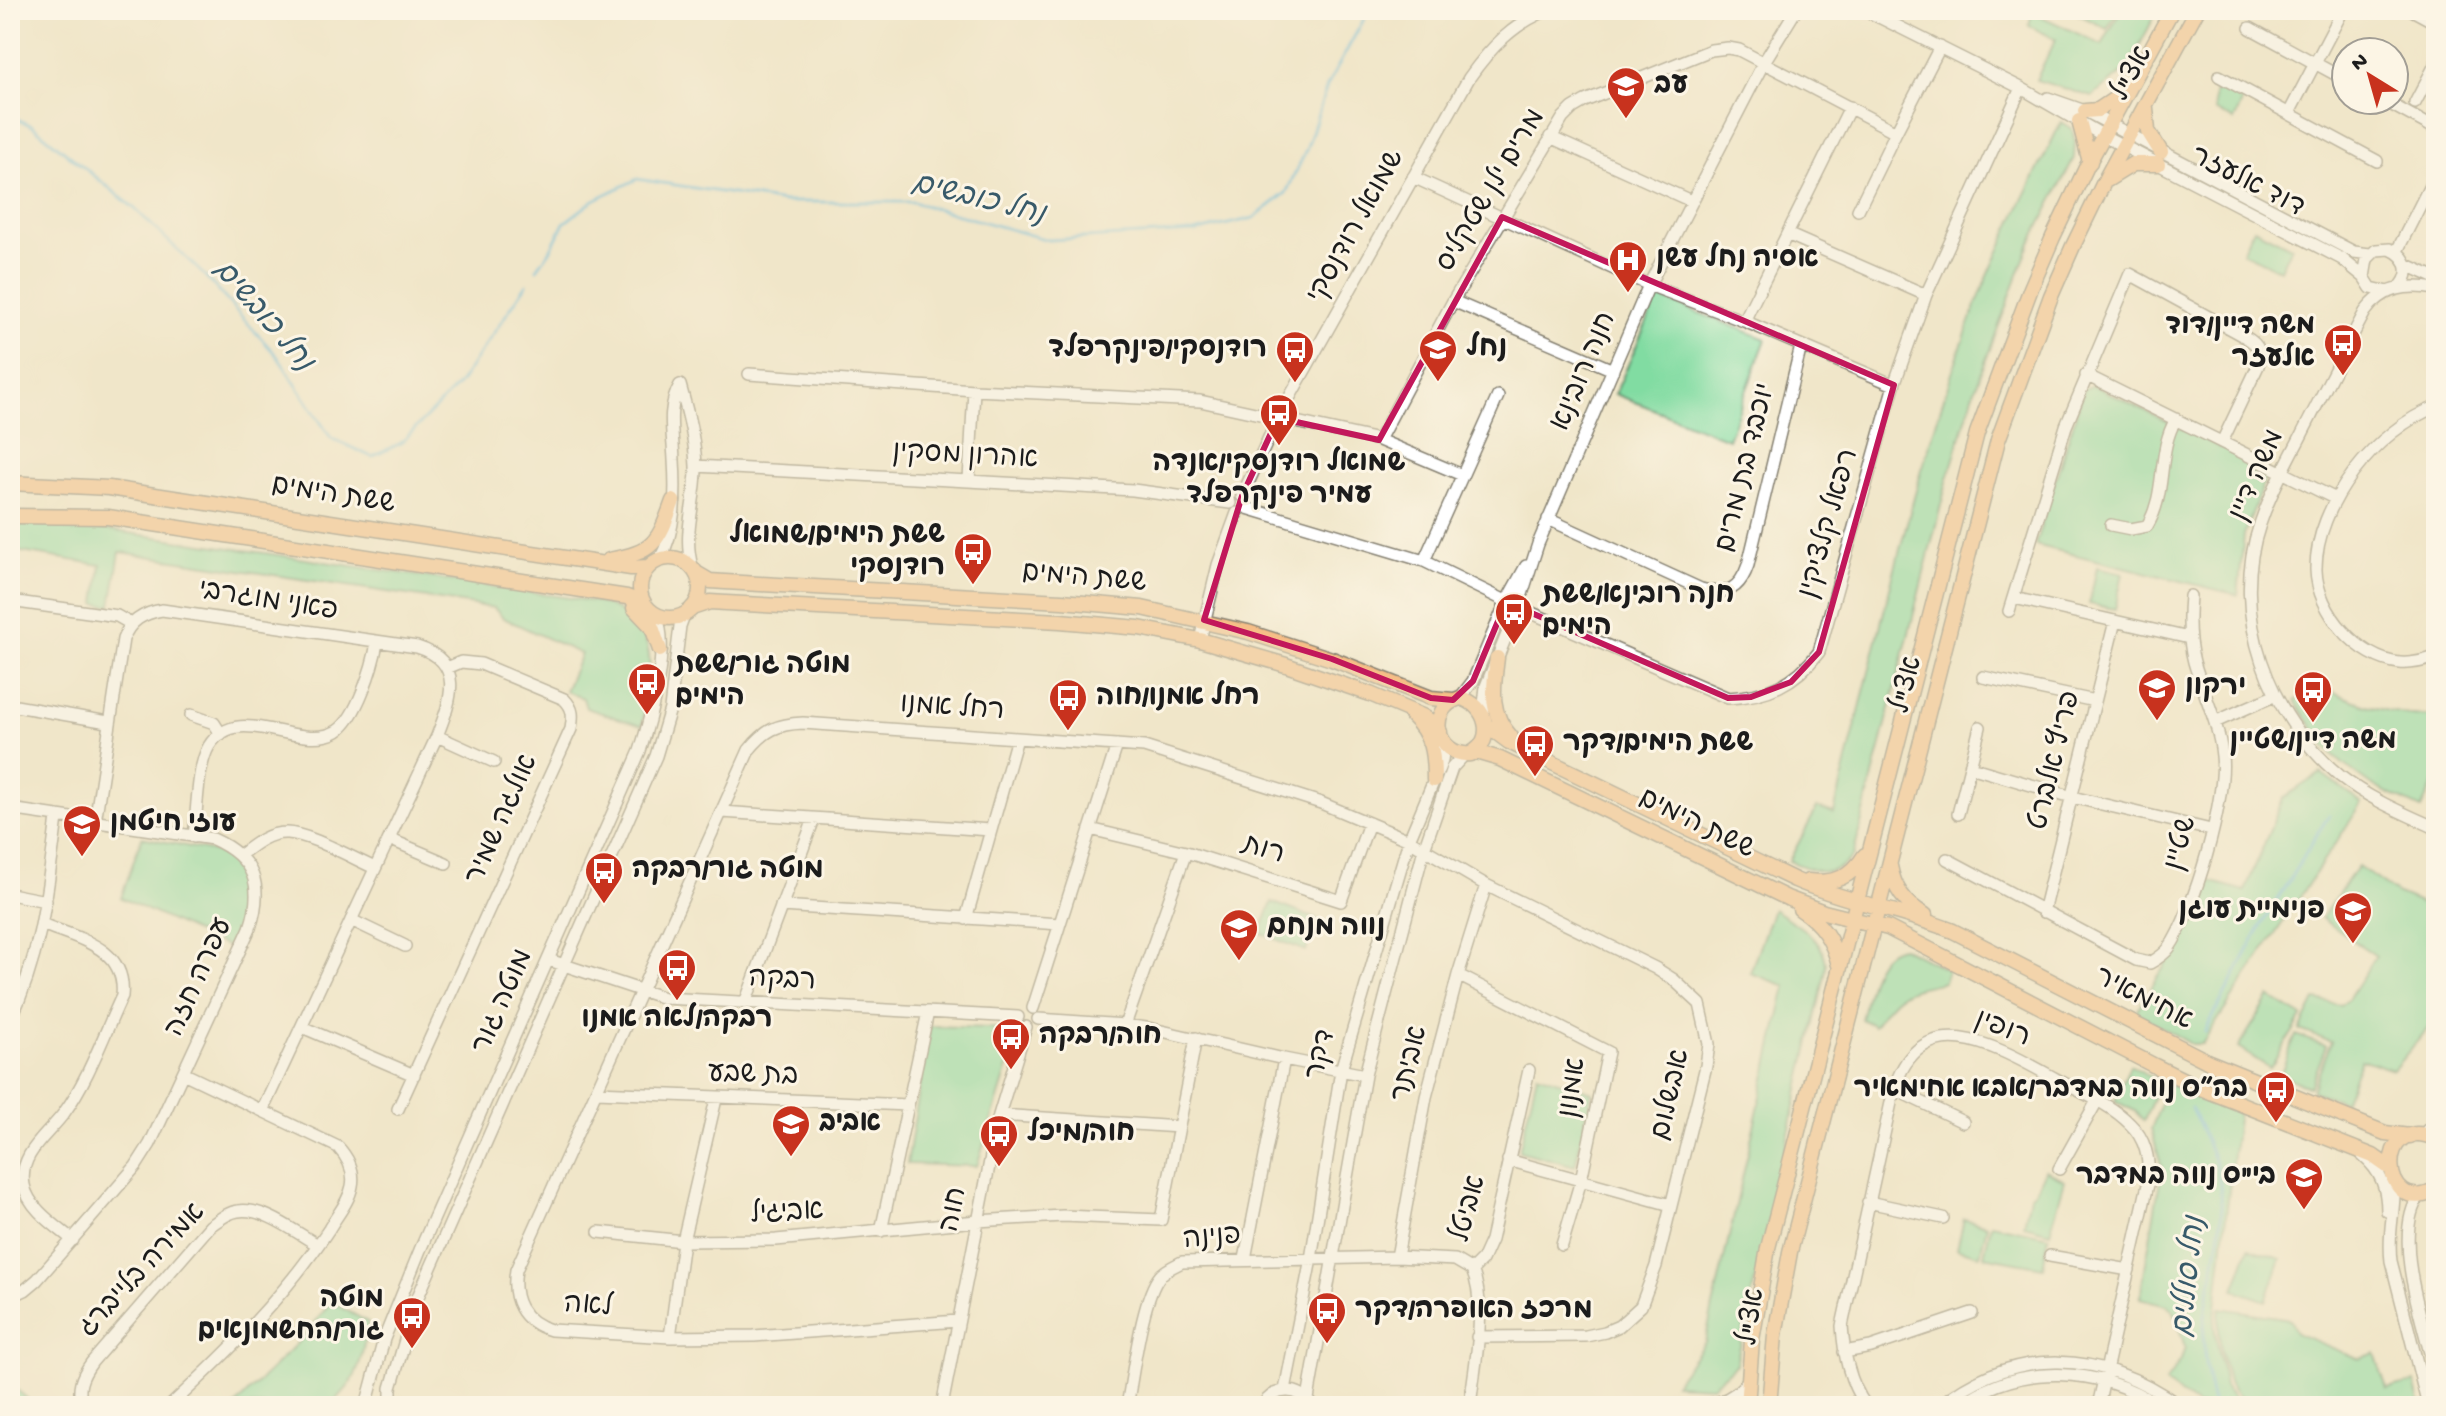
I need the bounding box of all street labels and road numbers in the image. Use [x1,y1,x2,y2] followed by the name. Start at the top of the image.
[2103,40,2161,107] street label: אצ"ל
[1429,103,1554,278] street label: מרים ילן שטקליס
[2185,139,2310,226] street label: דוד אלעזר
[1299,143,1413,310] street label: שמואל רודנסקי
[1545,308,1625,436] street label: חנה רובינא
[1710,380,1784,556] street label: יוכבד בת מרים
[2223,425,2293,527] street label: משה דיין
[891,437,1039,477] street label: אהרון מסקין
[1791,445,1867,603] street label: רפאל קלצ'קין
[269,470,397,522] street label: ששת הימים
[1020,557,1148,601] street label: ששת הימים
[196,575,340,629] street label: פאני מוגרבי
[1883,653,1931,717] street label: אצ"ל
[899,687,1005,729] street label: רחל אמנו
[2021,688,2089,834] street label: פריץ אלברט
[458,749,546,890] street label: אולגה שמיר
[1633,783,1759,867] street label: ששת הימים
[2159,813,2205,875] street label: שטיין
[1236,828,1288,873] street label: רות
[159,913,241,1043] street label: עפרה חזה
[466,945,542,1059] street label: מוטה גור
[2088,961,2198,1039] street label: אחימאיר
[747,963,817,999] street label: רבקה
[1969,1004,2035,1056] street label: רופין
[1386,1022,1436,1106] street label: אביתר
[1300,1026,1344,1084] street label: דקר
[1644,1046,1698,1144] street label: אבשלום
[1553,1056,1595,1120] street label: אמנון
[707,1058,799,1094] street label: בת שבע
[1443,1172,1495,1246] street label: אביטל
[935,1185,975,1235] street label: חוה
[749,1194,824,1232] street label: אביגיל
[71,1196,213,1345] street label: אמירה בלייברג
[1181,1220,1243,1258] street label: פנינה
[1731,1286,1773,1348] street label: אצ"ל
[562,1287,615,1325] street label: לאה

